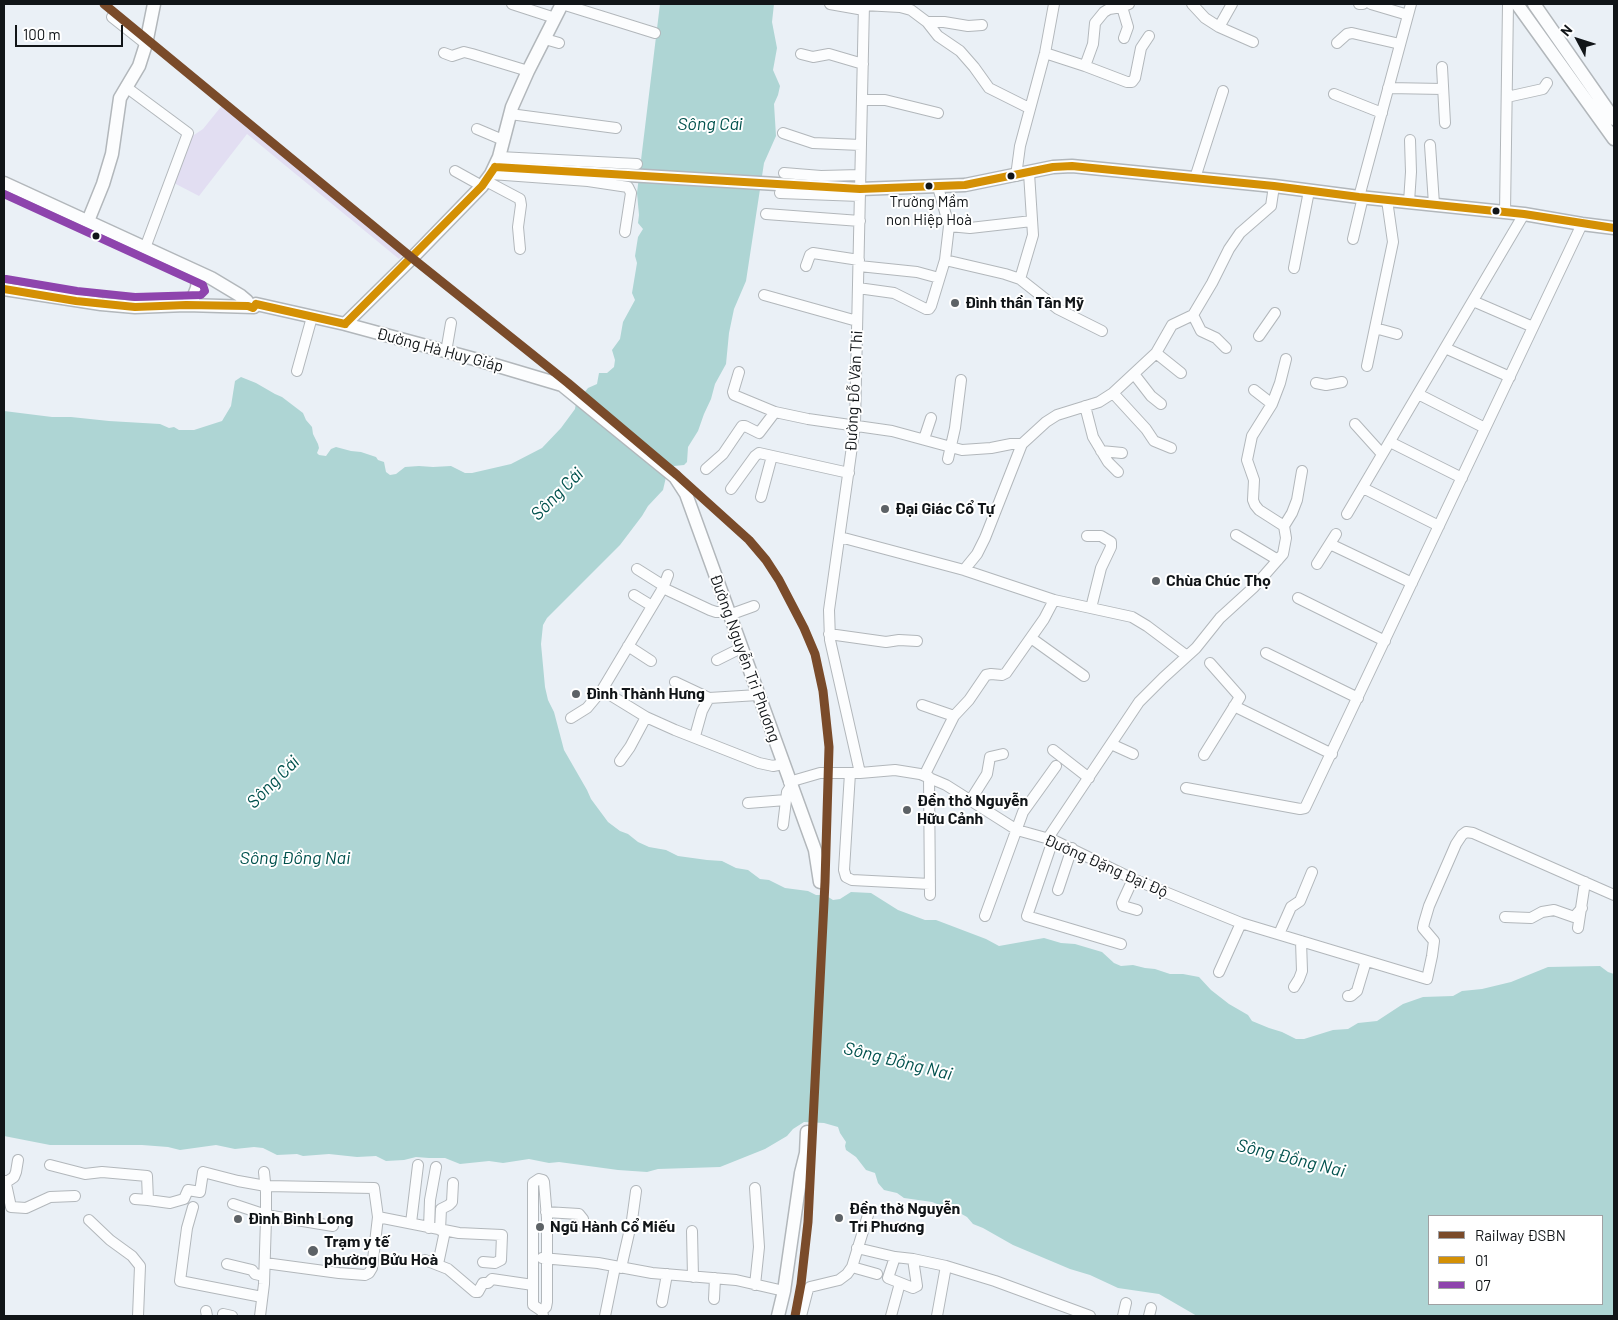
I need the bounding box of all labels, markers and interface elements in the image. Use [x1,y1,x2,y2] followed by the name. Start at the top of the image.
[18,15,125,47] scale bar
[1553,15,1603,65] north arrow
[1557,21,1576,39] text: N
[23,25,61,43] text: 100 m
[677,113,743,135] water label: Sông Cái
[1006,171,1016,181] unlabelled marker
[924,181,934,191] marker: Trường Mầm non Hiệp Hoà
[886,193,972,228] place label: Trường Mầm non Hiệp Hoà
[1491,206,1501,216] unlabelled marker
[91,231,101,241] unlabelled marker
[965,293,1084,313] place label: Đình thần Tân Mỹ
[949,297,961,309] marker: Đình thần Tân Mỹ
[374,324,506,376] street label: Đường Hà Huy Giáp
[841,330,867,452] street label: Đường Đỗ Văn Thi
[526,463,588,525] water label: Sông Cái
[895,499,995,519] place label: Đại Giác Cổ Tự
[879,503,891,515] marker: Đại Giác Cổ Tự
[706,571,784,745] street label: Đường Nguyễn Tri Phương
[1166,571,1271,591] place label: Chùa Chúc Thọ
[1150,575,1162,587] marker: Chùa Chúc Thọ
[586,684,705,704] place label: Đình Thành Hưng
[570,688,582,700] marker: Đình Thành Hưng
[242,751,304,813] water label: Sông Cái
[917,791,1028,829] place label: Đền thờ Nguyễn Hữu Cảnh
[901,804,913,816] marker: Đền thờ Nguyễn Hữu Cảnh
[1041,830,1171,902] street label: Đường Đặng Đại Độ
[239,847,351,869] water label: Sông Đồng Nai
[841,1037,955,1085] water label: Sông Đồng Nai
[1234,1134,1348,1182] water label: Sông Đồng Nai
[849,1199,960,1237] place label: Đền thờ Nguyễn Tri Phương
[248,1209,353,1229] place label: Đình Bình Long
[833,1212,845,1224] marker: Đền thờ Nguyễn Tri Phương
[232,1213,244,1225] marker: Đình Bình Long
[1428,1215,1603,1305] legend
[550,1217,675,1237] place label: Ngũ Hành Cổ Miếu
[534,1221,546,1233] marker: Ngũ Hành Cổ Miếu
[1475,1226,1566,1244] text: Railway ĐSBN
[324,1232,438,1270] place label: Trạm y tế phường Bửu Hoà
[306,1244,320,1258] marker: Trạm y tế phường Bửu Hoà
[1475,1251,1488,1269] text: 01
[1475,1276,1491,1294] text: 07

